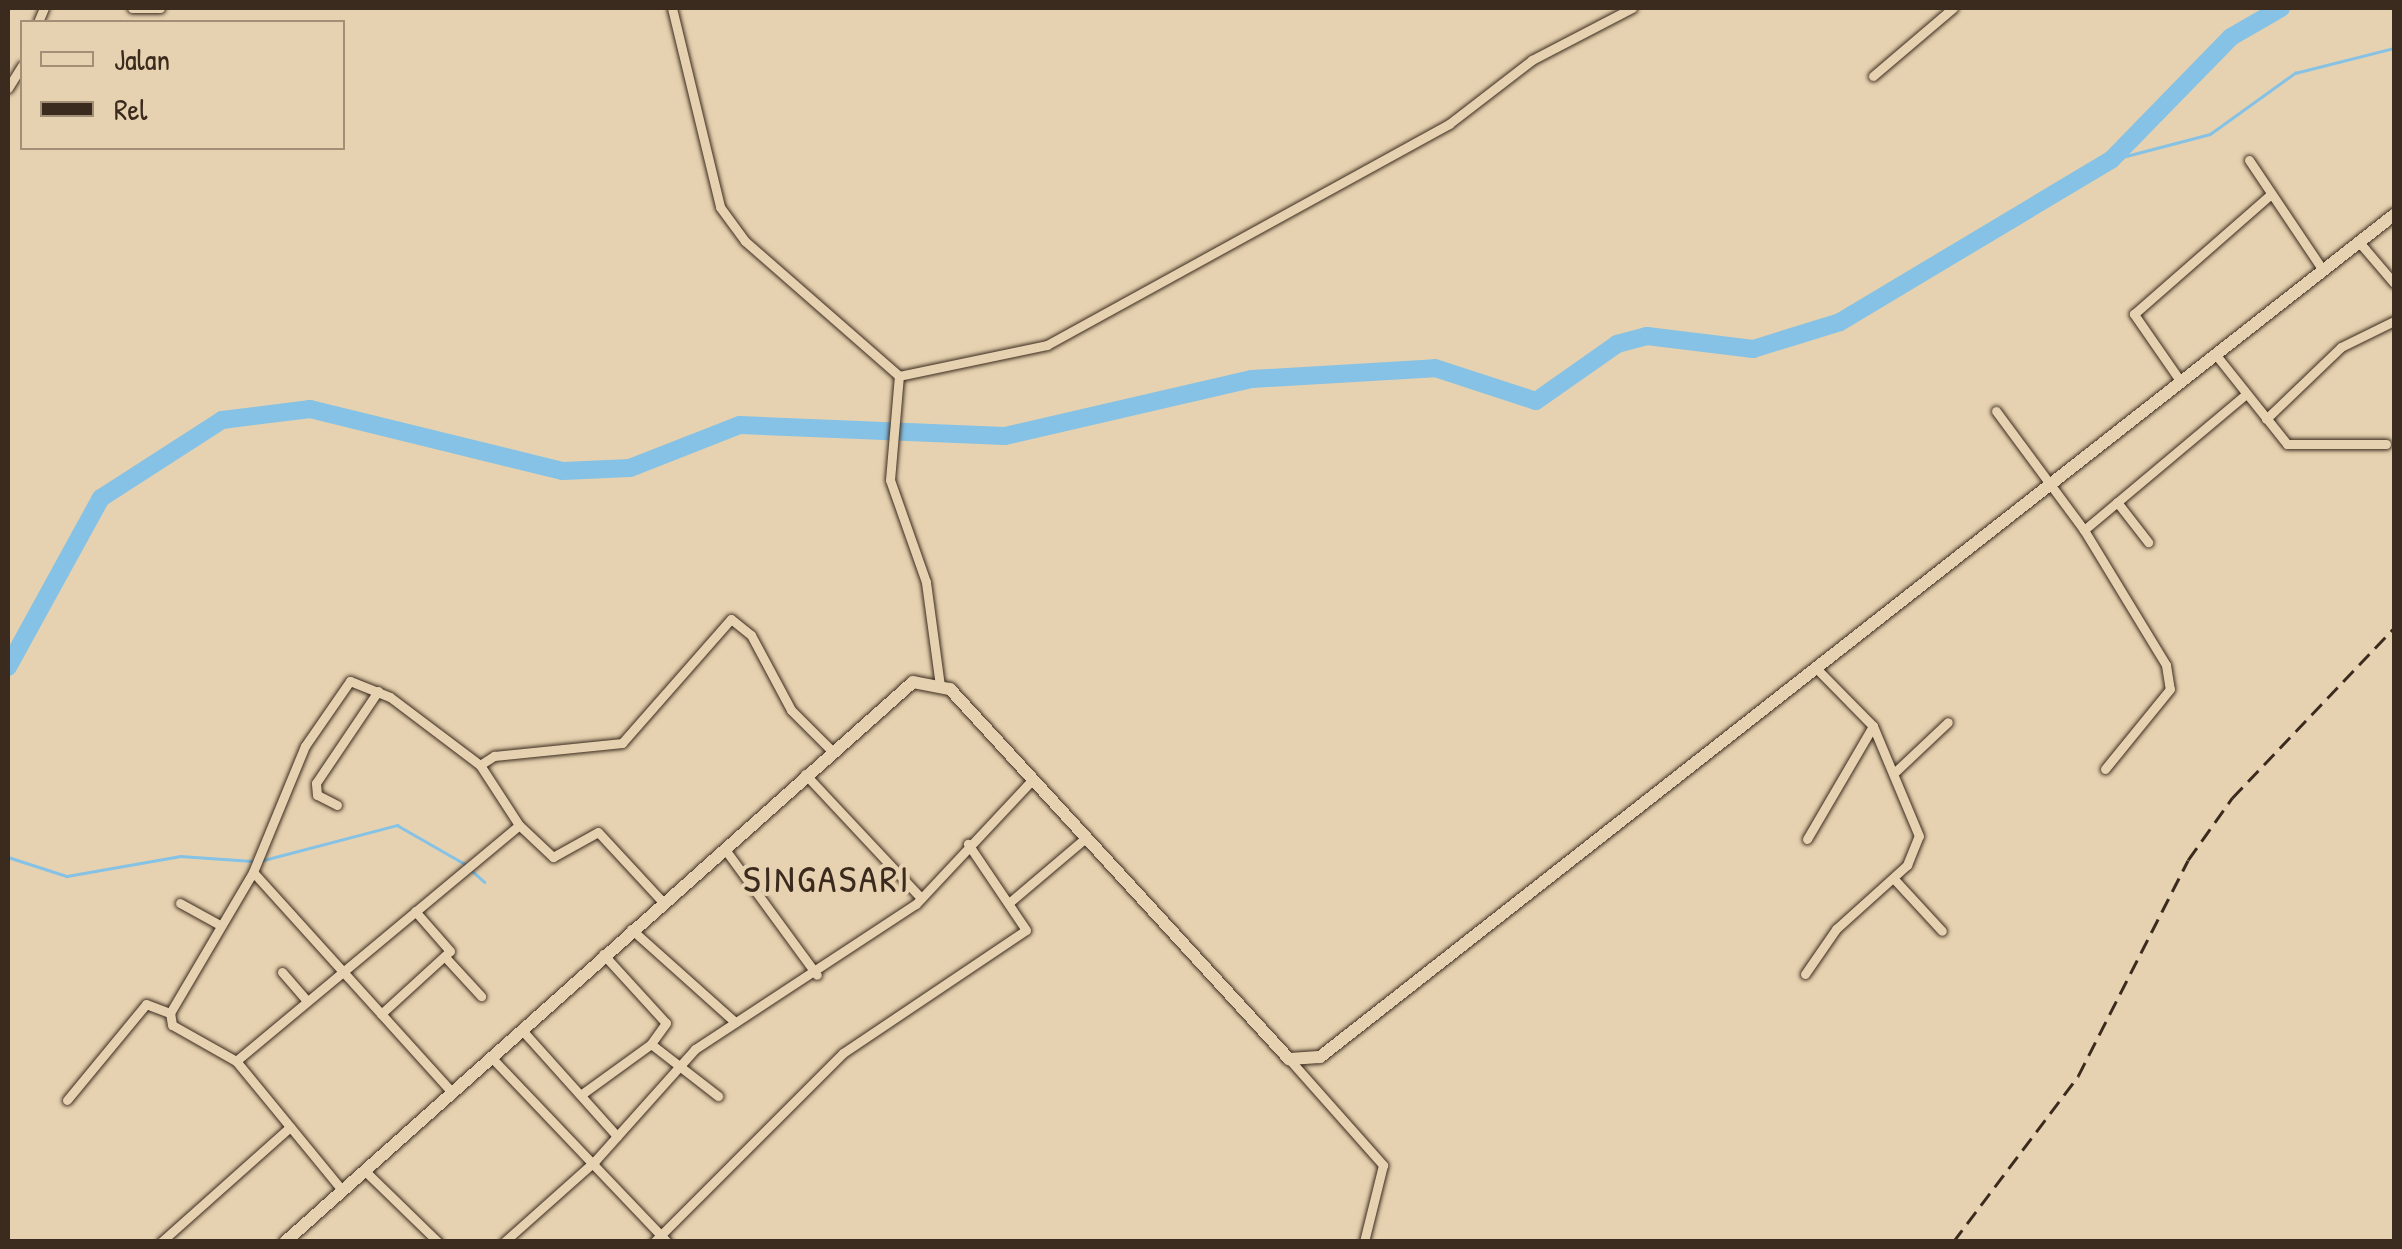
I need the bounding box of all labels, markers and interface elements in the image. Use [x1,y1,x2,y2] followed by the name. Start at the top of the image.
[20,20,345,150] legend
[114,39,170,79] text: Jalan
[114,89,148,129] text: Rel
[743,856,911,902] district label: SINGASARI

